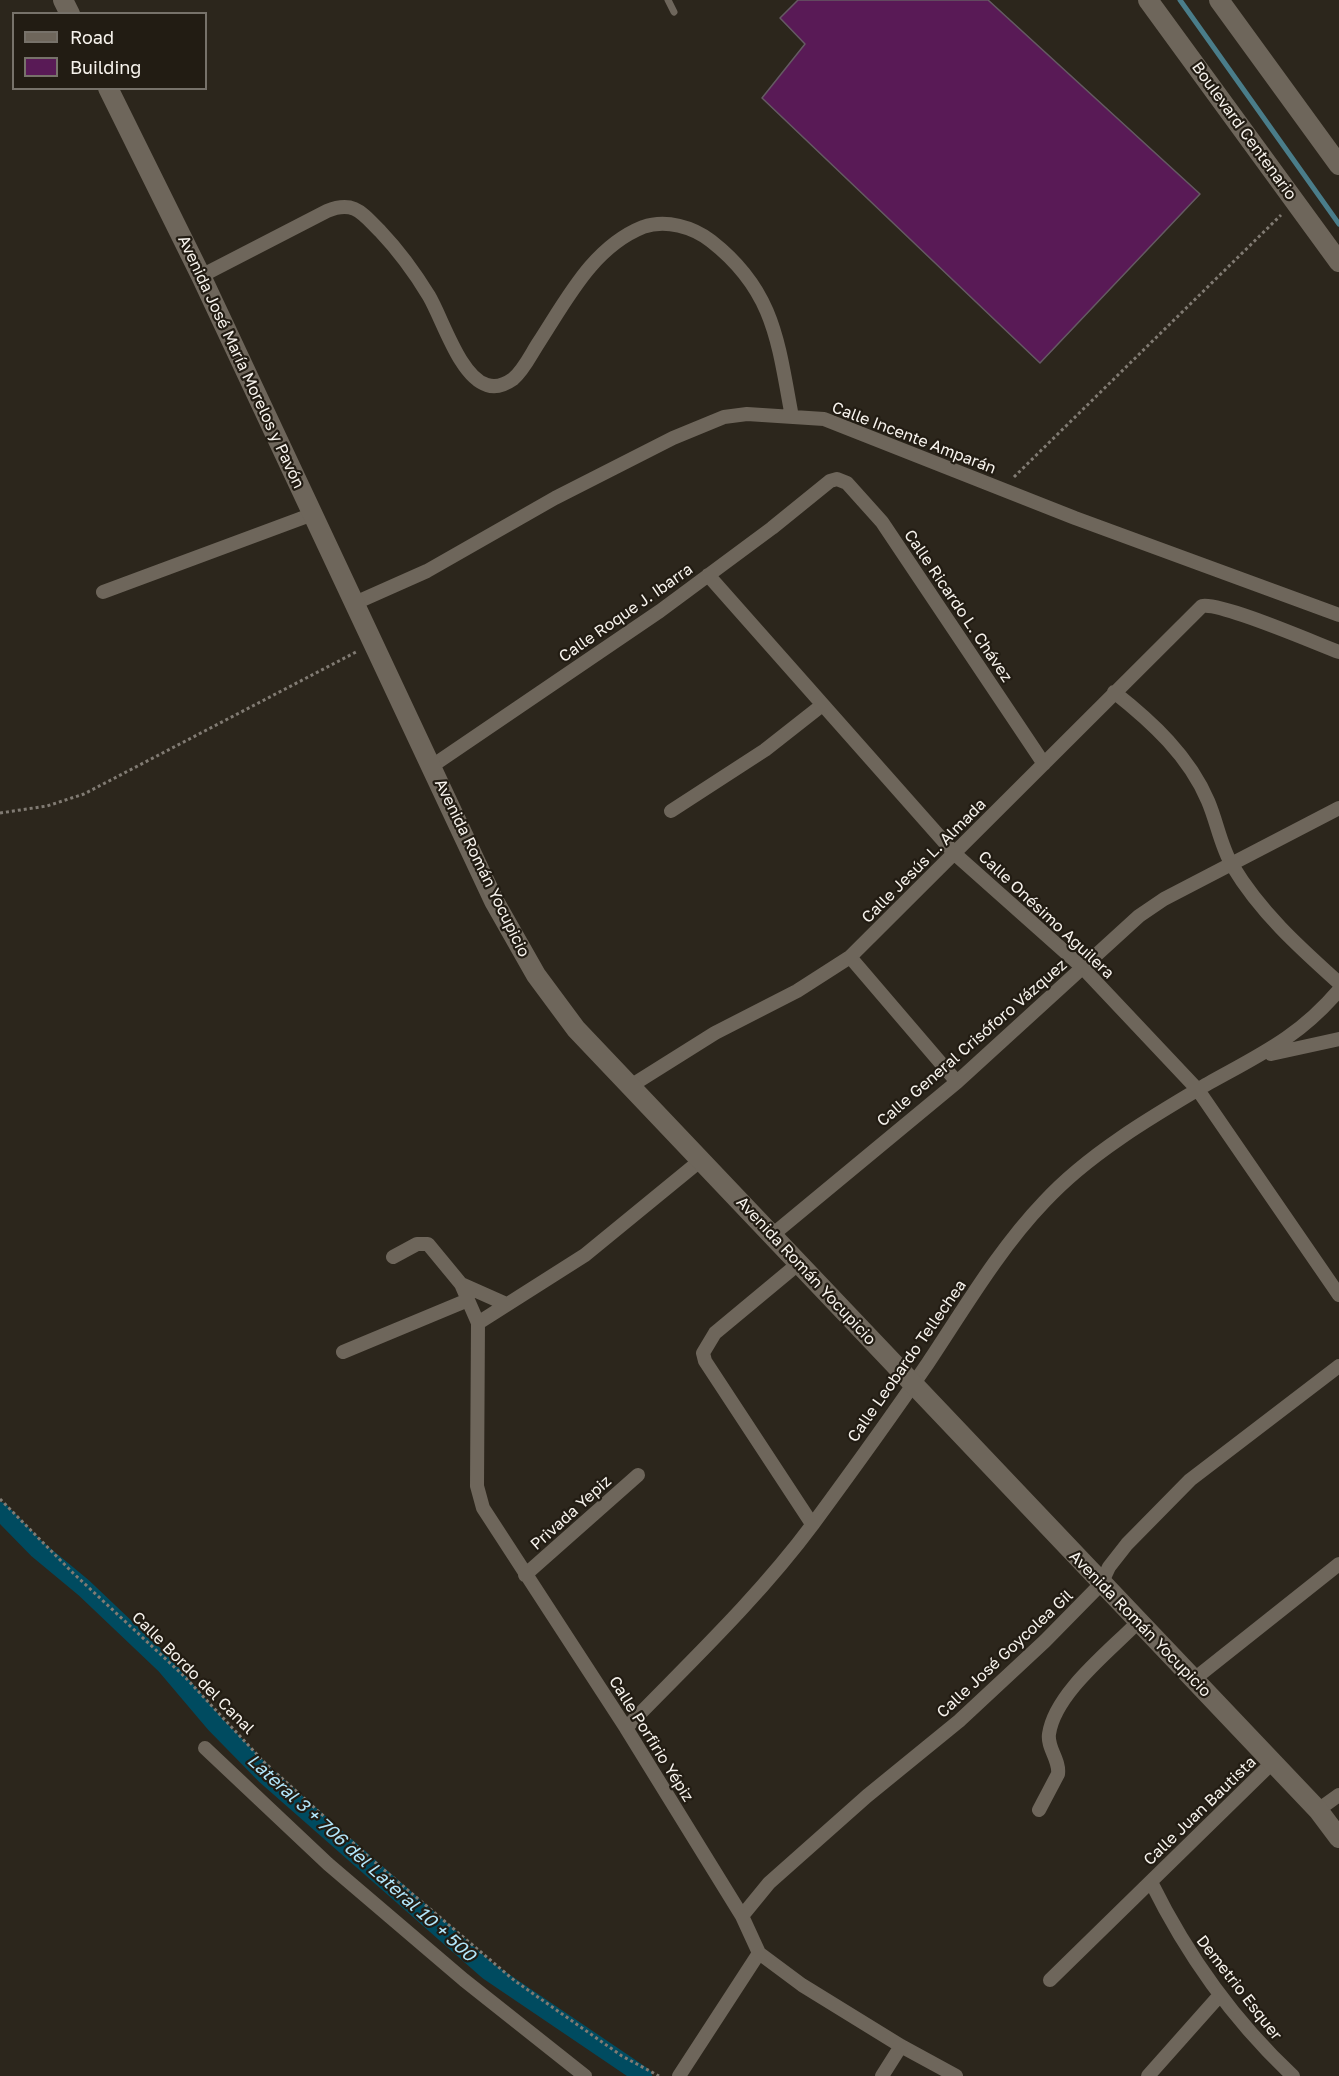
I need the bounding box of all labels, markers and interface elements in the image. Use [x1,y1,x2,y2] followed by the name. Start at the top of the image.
[12,12,207,90] legend
[70,26,114,48] text: Road
[70,56,141,78] text: Building
[1187,58,1301,204] street label: Boulevard Centenario
[174,232,308,492] street label: Avenida José María Morelos y Pavón
[829,398,999,478] street label: Calle Incente Amparán
[900,526,1016,686] street label: Calle Ricardo L. Chávez
[555,560,697,666] street label: Calle Roque J. Ibarra
[430,776,534,960] street label: Avenida Román Yocupicio
[858,795,990,927] street label: Calle Jesús L. Almada
[974,847,1118,983] street label: Calle Onésimo Aguilera
[873,955,1071,1131] street label: Calle General Crisóforo Vázquez
[732,1193,880,1349] street label: Avenida Román Yocupicio
[844,1276,970,1446] street label: Calle Leobardo Tellechea
[527,1472,615,1554] street label: Privada Yepiz
[1065,1547,1215,1701] street label: Avenida Román Yocupicio
[933,1586,1077,1722] street label: Calle José Goycolea Gil
[128,1608,258,1738] street label: Calle Bordo del Canal
[605,1673,697,1805] street label: Calle Porfirio Yépiz
[242,1750,480,1966] water label: Lateral 3 + 706 del Lateral 10 + 500
[1140,1752,1260,1870] street label: Calle Juan Bautista
[1192,1932,1286,2044] street label: Demetrio Esquer

